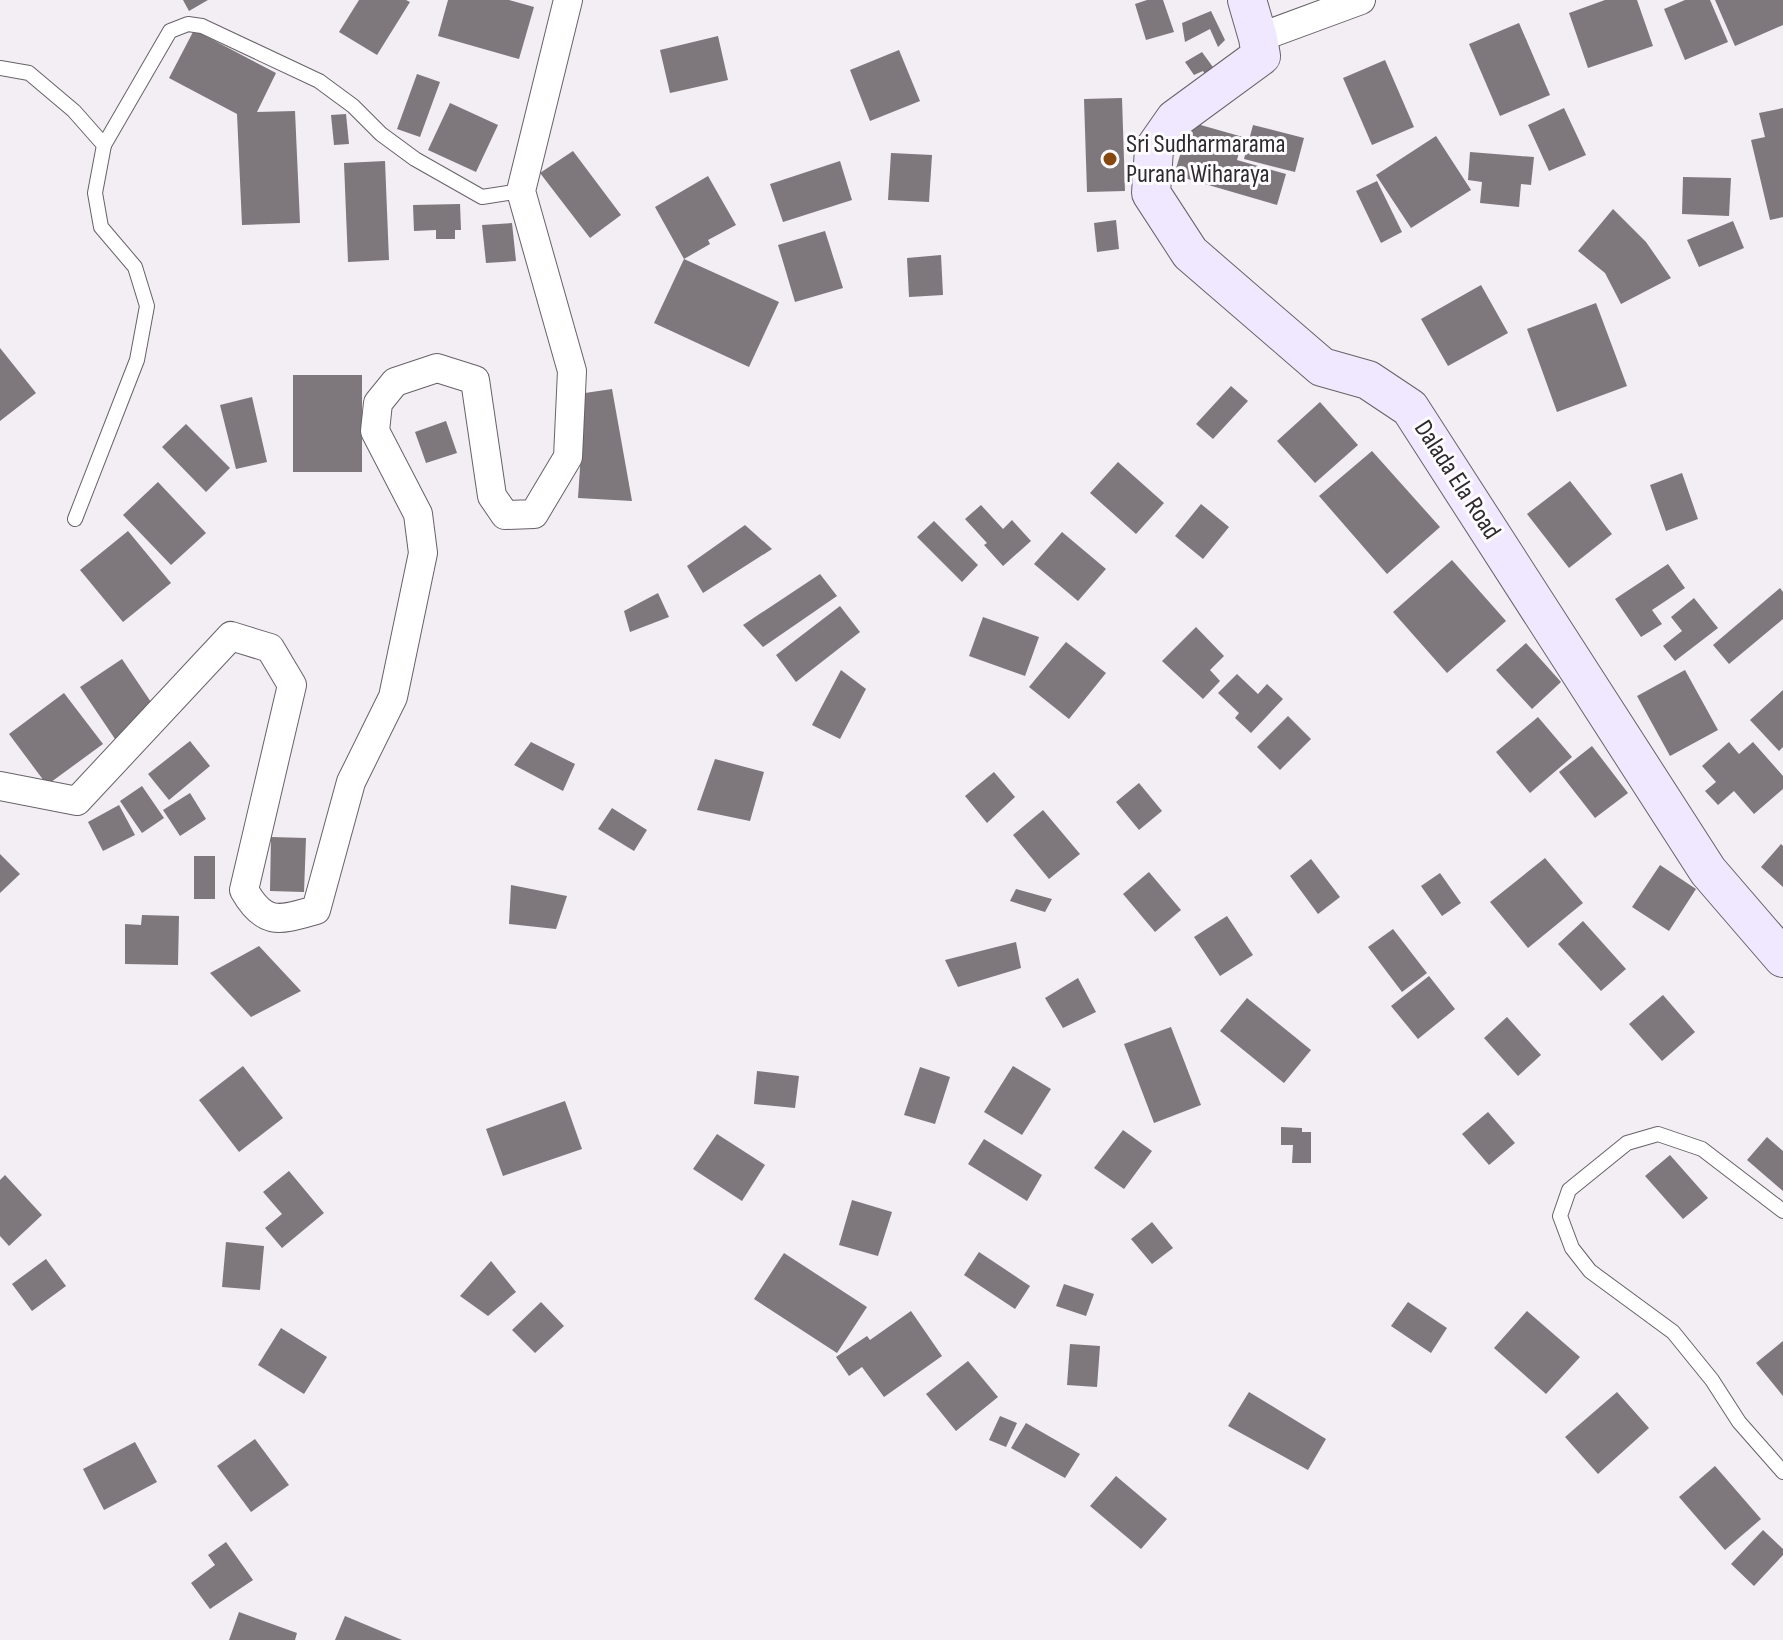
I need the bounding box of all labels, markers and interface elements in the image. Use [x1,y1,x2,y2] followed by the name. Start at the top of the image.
[1126,129,1285,190] place label: Sri Sudharmarama Purana Wiharaya
[1101,150,1119,168] marker: Sri Sudharmarama Purana Wiharaya
[1407,415,1507,545] street label: Dalada Ela Road

